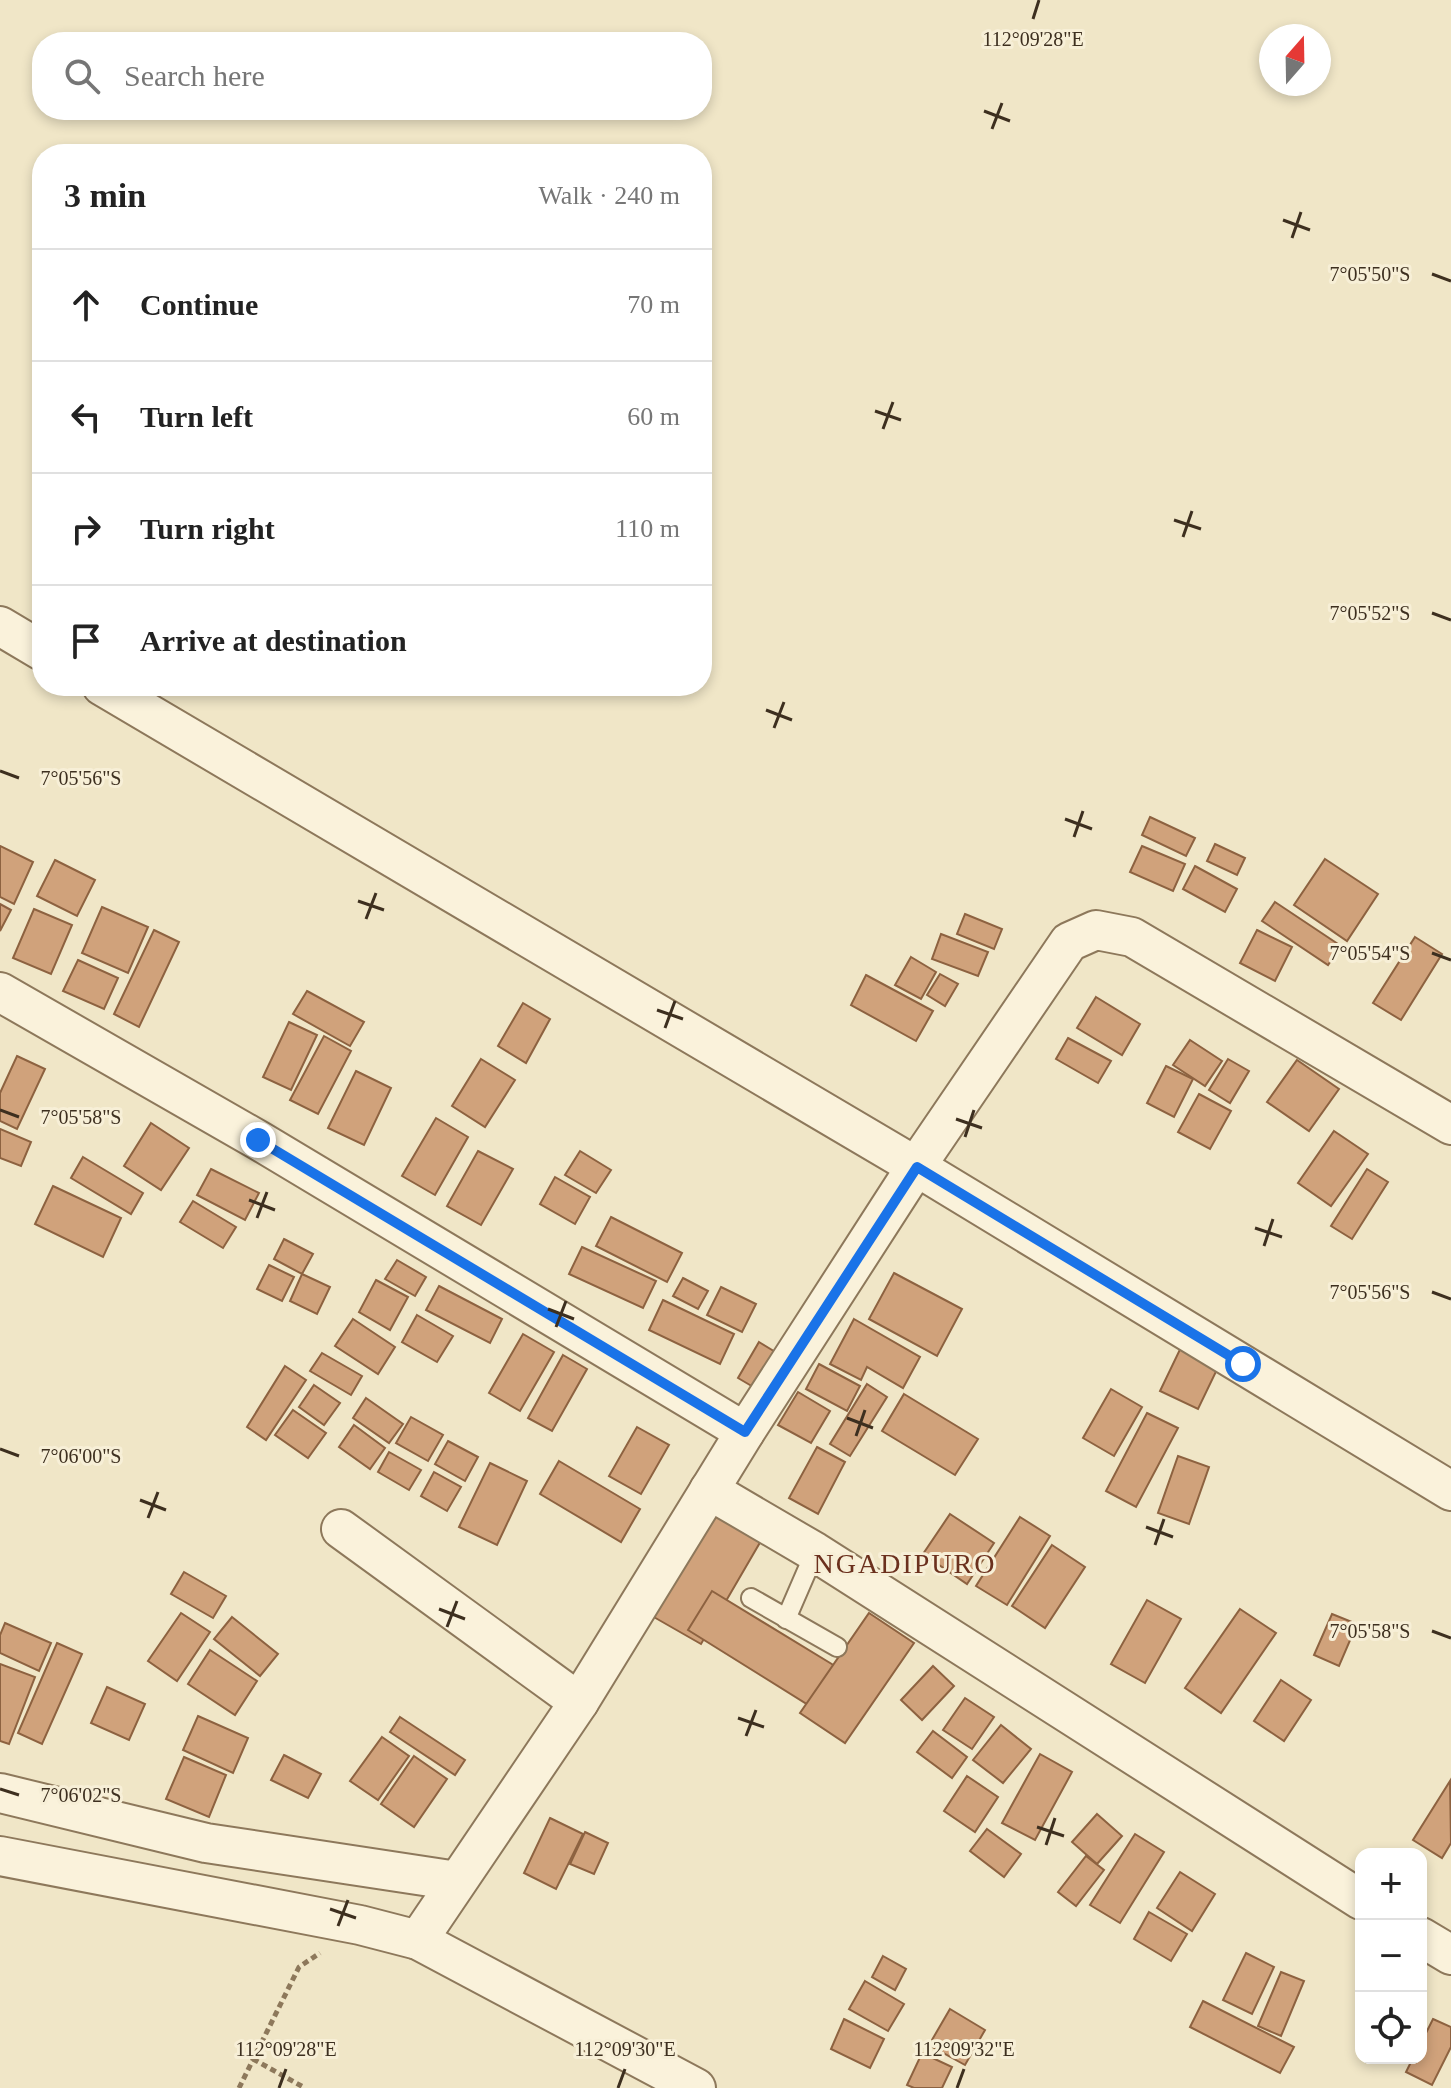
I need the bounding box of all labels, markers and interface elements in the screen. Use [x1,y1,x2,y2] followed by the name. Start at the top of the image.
[1259,24,1331,96] north arrow
[982,28,1084,50] text: 112°09'28"E
[32,32,712,120] search box
[60,54,104,98] icon: search
[124,59,265,92] text: Search here
[64,177,146,214] text: 3 min
[538,181,680,210] text: Walk · 240 m
[1330,263,1410,285] text: 7°05'50"S
[64,283,108,327] icon: ahead
[140,288,258,321] text: Continue
[627,290,680,319] text: 70 m
[64,395,108,439] icon: left
[140,400,253,433] text: Turn left
[627,402,680,431] text: 60 m
[64,507,108,551] icon: right
[140,512,275,545] text: Turn right
[615,514,680,543] text: 110 m
[1330,602,1410,624] text: 7°05'52"S
[64,619,108,663] icon: arrive
[140,624,407,657] text: Arrive at destination
[41,767,121,789] text: 7°05'56"S
[1330,942,1410,964] text: 7°05'54"S
[41,1106,121,1128] text: 7°05'58"S
[240,1122,276,1158] route end
[1330,1281,1410,1303] text: 7°05'56"S
[1225,1346,1261,1382] route start
[41,1445,121,1467] text: 7°06'00"S
[814,1548,996,1579] district label: NGADIPURO
[1330,1620,1410,1642] text: 7°05'58"S
[41,1784,121,1806] text: 7°06'02"S
[1355,1848,1427,2064] map controls
[1355,1848,1427,1920] button: +
[1355,1920,1427,1992] button: −
[1355,1992,1427,2064] button: locate
[235,2038,337,2060] text: 112°09'28"E
[574,2038,676,2060] text: 112°09'30"E
[913,2038,1015,2060] text: 112°09'32"E

